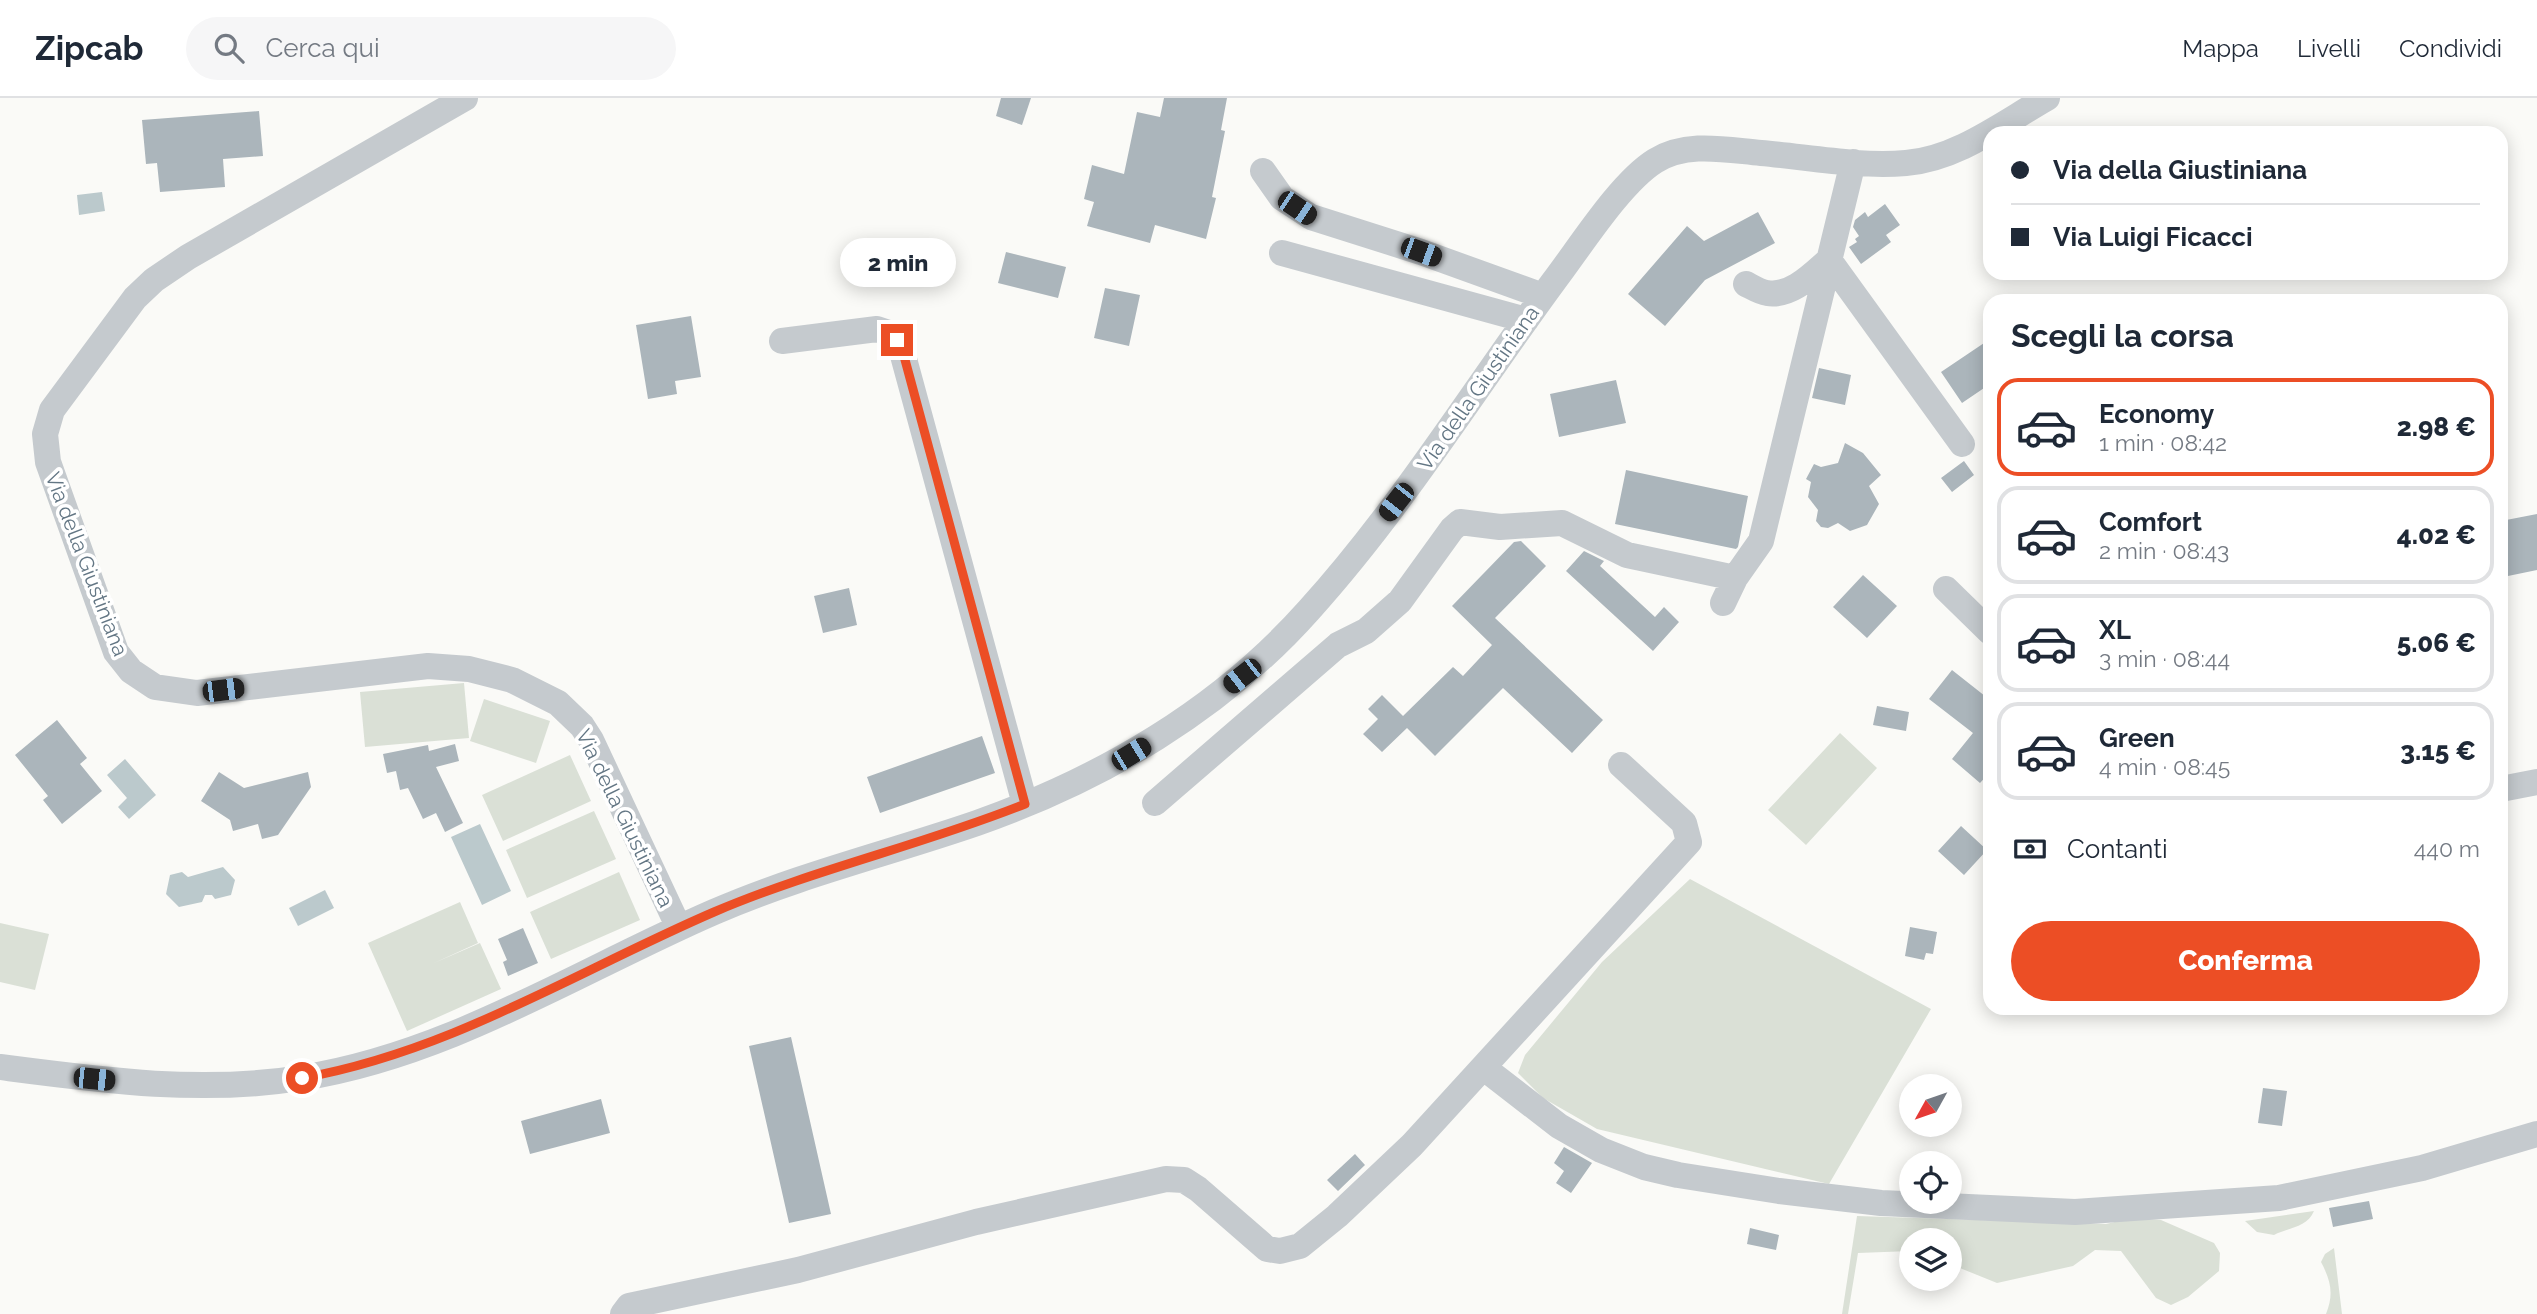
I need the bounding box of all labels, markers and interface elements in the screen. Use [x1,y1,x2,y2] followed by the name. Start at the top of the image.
[186,17,676,80] search box
[35,29,144,68] text: Zipcab
[210,29,248,67] icon: search
[266,33,380,63] text: Cerca qui
[2182,34,2259,63] text: Mappa
[2297,34,2361,63] text: Livelli
[2399,34,2502,63] text: Condividi
[2053,155,2307,185] text: Via della Giustiniana
[1274,188,1321,228] car
[2053,222,2253,252] text: Via Luigi Ficacci
[1398,235,1445,269] car
[839,238,955,288] callout: 2 min
[868,249,928,276] text: 2 min
[1412,301,1544,475] street label: Via della Giustiniana
[2011,317,2234,354] text: Scegli la corsa
[881,324,913,356] route end
[2015,396,2078,459] icon: car
[2099,399,2214,429] text: Economy
[2397,412,2476,442] text: 2.98 €
[2099,429,2227,456] text: 1 min · 08:42
[40,468,134,660] street label: Via della Giustiniana
[1375,479,1418,525] car
[2015,504,2078,567] icon: car
[2099,507,2202,537] text: Comfort
[2397,520,2476,550] text: 4.02 €
[2099,537,2229,564] text: 2 min · 08:43
[2015,612,2078,675] icon: car
[2099,615,2131,645] text: XL
[2397,628,2476,658] text: 5.06 €
[2099,645,2230,672] text: 3 min · 08:44
[1219,655,1266,697] car
[201,677,246,703] car
[2015,720,2078,783] icon: car
[2099,723,2175,753] text: Green
[571,725,679,911] street label: Via della Giustiniana
[1108,734,1155,774] car
[2400,736,2476,766] text: 3.15 €
[2099,753,2230,780] text: 4 min · 08:45
[2011,830,2049,868] icon: cash
[2067,834,2168,864] text: Contanti
[2414,835,2480,862] text: 440 m
[2011,921,2480,1001] button: Conferma
[286,1062,318,1094] route start
[73,1066,116,1092] car
[1899,1074,1962,1138] north arrow
[1899,1074,1962,1291] map controls
[1899,1151,1962,1214] button: locate
[1899,1228,1962,1291] button: layers

